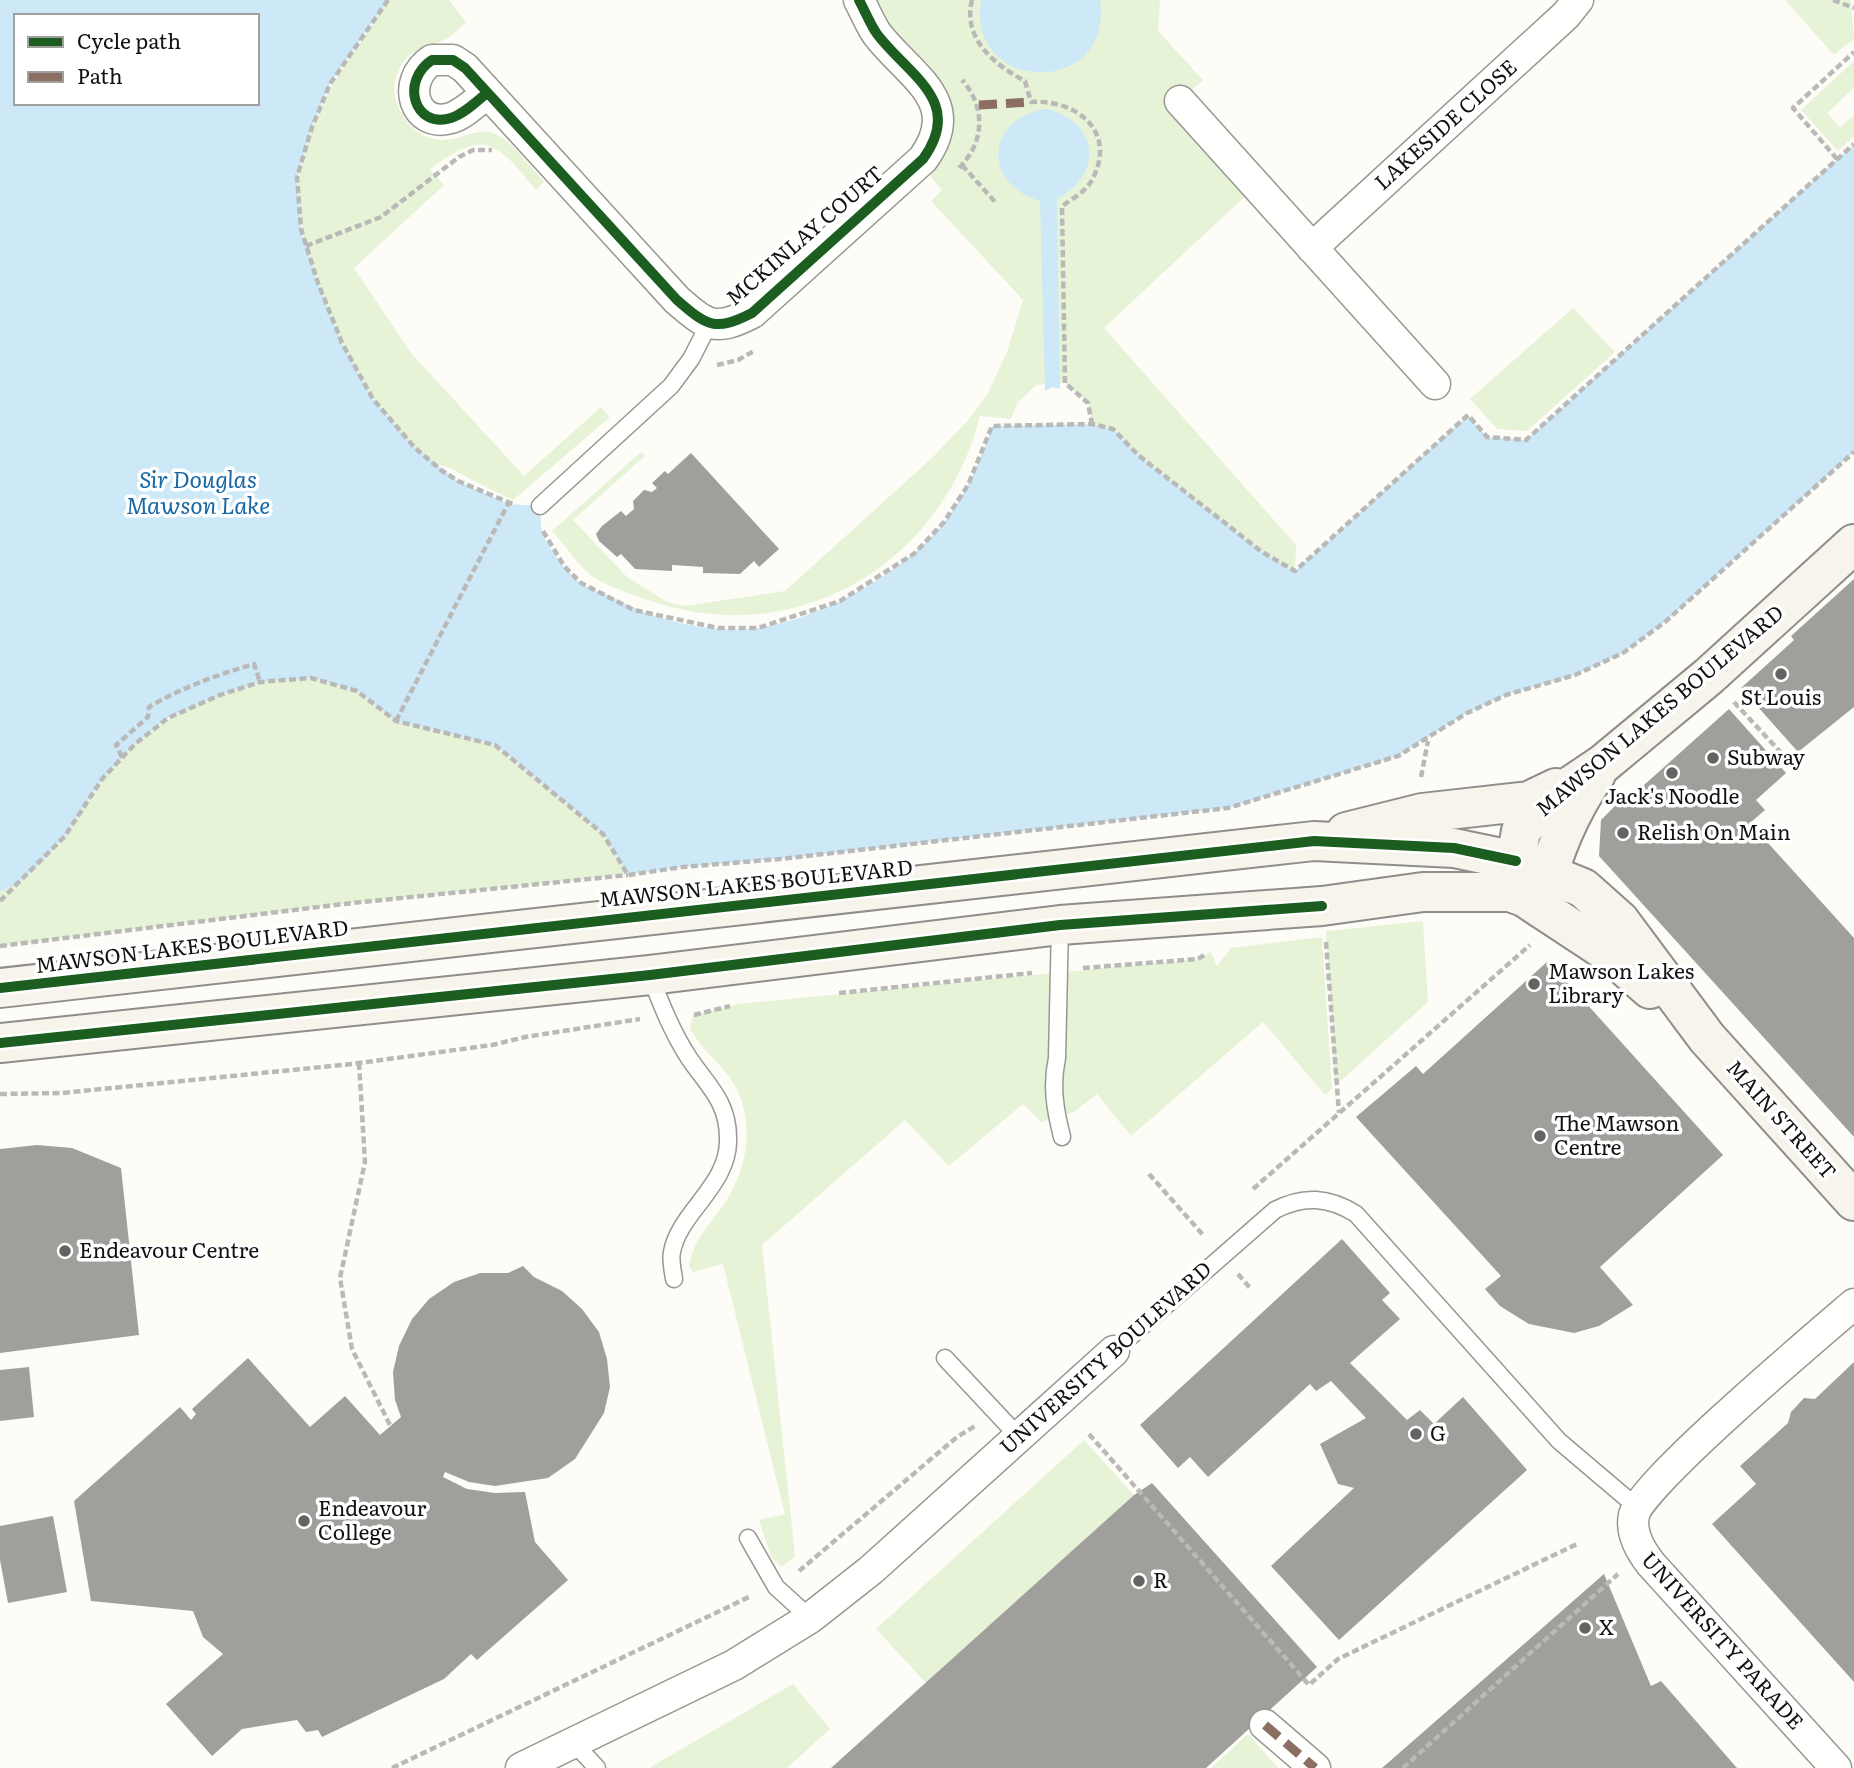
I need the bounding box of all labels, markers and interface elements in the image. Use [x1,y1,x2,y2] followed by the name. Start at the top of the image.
[14,14,259,105] legend
[77,24,181,55] text: Cycle path
[1366,51,1522,196] street label: LAKESIDE CLOSE
[77,59,123,90] text: Path
[718,157,889,311] street label: MCKINLAY COURT
[126,461,270,521] water label: Sir Douglas Mawson Lake
[1528,596,1789,822] street label: MAWSON LAKES BOULEVARD
[1773,666,1789,682] marker: St Louis
[1741,680,1821,711] place label: St Louis
[1727,740,1806,771] place label: Subway
[1705,750,1721,766] marker: Subway
[1664,765,1680,781] marker: Jack's Noodle
[1605,779,1739,810] place label: Jack's Noodle
[1637,815,1791,846] place label: Relish On Main
[1615,825,1631,841] marker: Relish On Main
[597,850,914,913] street label: MAWSON LAKES BOULEVARD
[33,910,350,979] street label: MAWSON LAKES BOULEVARD
[1548,954,1694,1009] place label: Mawson Lakes Library
[1526,976,1542,992] marker: Mawson Lakes Library
[1721,1052,1845,1185] street label: MAIN STREET
[1554,1106,1680,1161] place label: The Mawson Centre
[1532,1128,1548,1144] marker: The Mawson Centre
[79,1233,259,1264] place label: Endeavour Centre
[57,1243,73,1259] marker: Endeavour Centre
[991,1252,1217,1460] street label: UNIVERSITY BOULEVARD
[1430,1416,1446,1447] place label: G
[1408,1426,1424,1442] marker: G
[318,1491,427,1546] place label: Endeavour College
[296,1513,312,1529] marker: Endeavour College
[1635,1544,1812,1735] street label: UNIVERSITY PARADE
[1153,1563,1168,1594] place label: R
[1131,1573,1147,1589] marker: R
[1599,1610,1614,1641] place label: X
[1577,1620,1593,1636] marker: X

